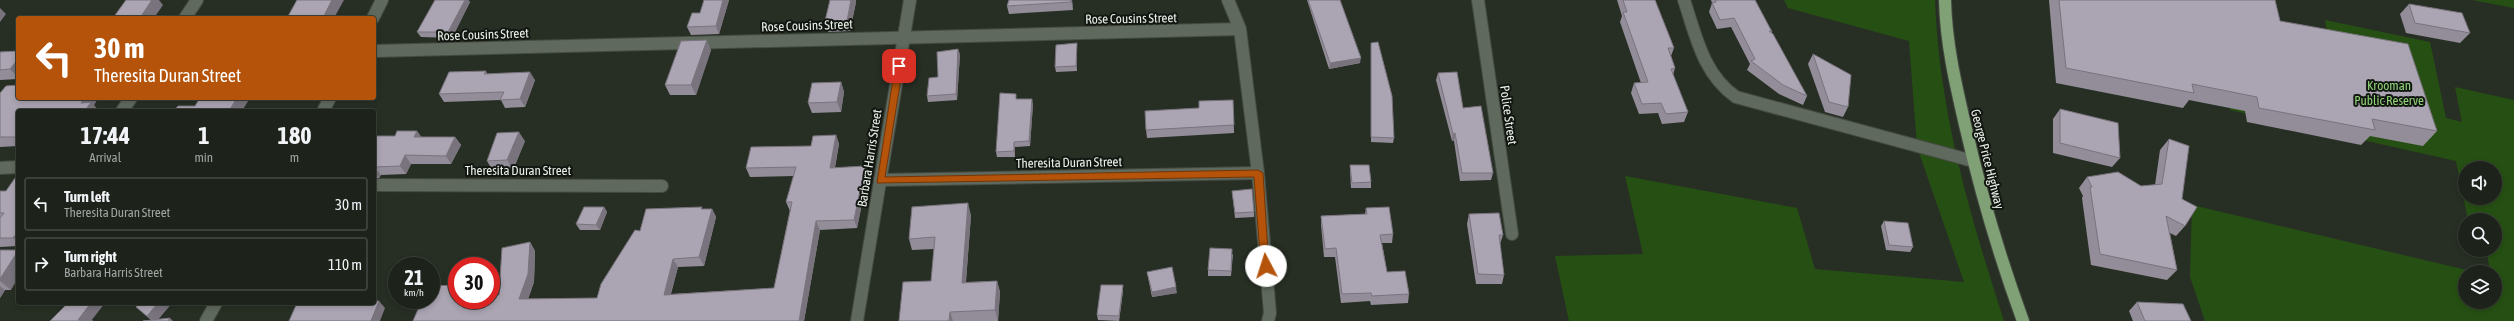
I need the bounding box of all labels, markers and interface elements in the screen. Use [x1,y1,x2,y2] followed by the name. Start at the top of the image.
[1085,10,1177,27] street label: Rose Cousins Street
[761,16,853,35] street label: Rose Cousins Street
[437,25,529,44] street label: Rose Cousins Street
[28,32,80,84] icon: left
[94,32,144,64] text: 30 m
[882,49,916,83] pin
[888,55,910,77] icon: arrive
[94,65,241,86] text: Theresita Duran Street
[2354,78,2424,108] park label: Krooman Public Reserve
[1497,84,1520,146] street label: Police Street
[854,108,885,208] street label: Barbara Harris Street
[1968,108,2007,211] street label: George Price Highway
[81,122,130,149] text: 17:44
[198,122,209,149] text: 1
[278,122,311,149] text: 180
[89,150,121,165] text: Arrival
[194,150,213,165] text: min
[290,150,299,165] text: m
[1016,154,1123,171] street label: Theresita Duran Street
[2458,161,2502,309] map controls
[2458,161,2502,205] button: sound
[465,163,571,178] street label: Theresita Duran Street
[64,188,110,205] text: Turn left
[30,193,52,215] icon: left
[335,196,362,213] text: 30 m
[64,205,170,220] text: Theresita Duran Street
[2458,213,2502,257] button: search
[1245,245,1287,287] position arrow
[64,248,117,265] text: Turn right
[30,253,52,275] icon: right
[328,256,362,273] text: 110 m
[448,257,500,309] speed limit sign: 30
[64,265,163,280] text: Barbara Harris Street
[2458,265,2502,309] button: layers
[405,266,423,289] text: 21
[404,287,424,298] text: km/h

